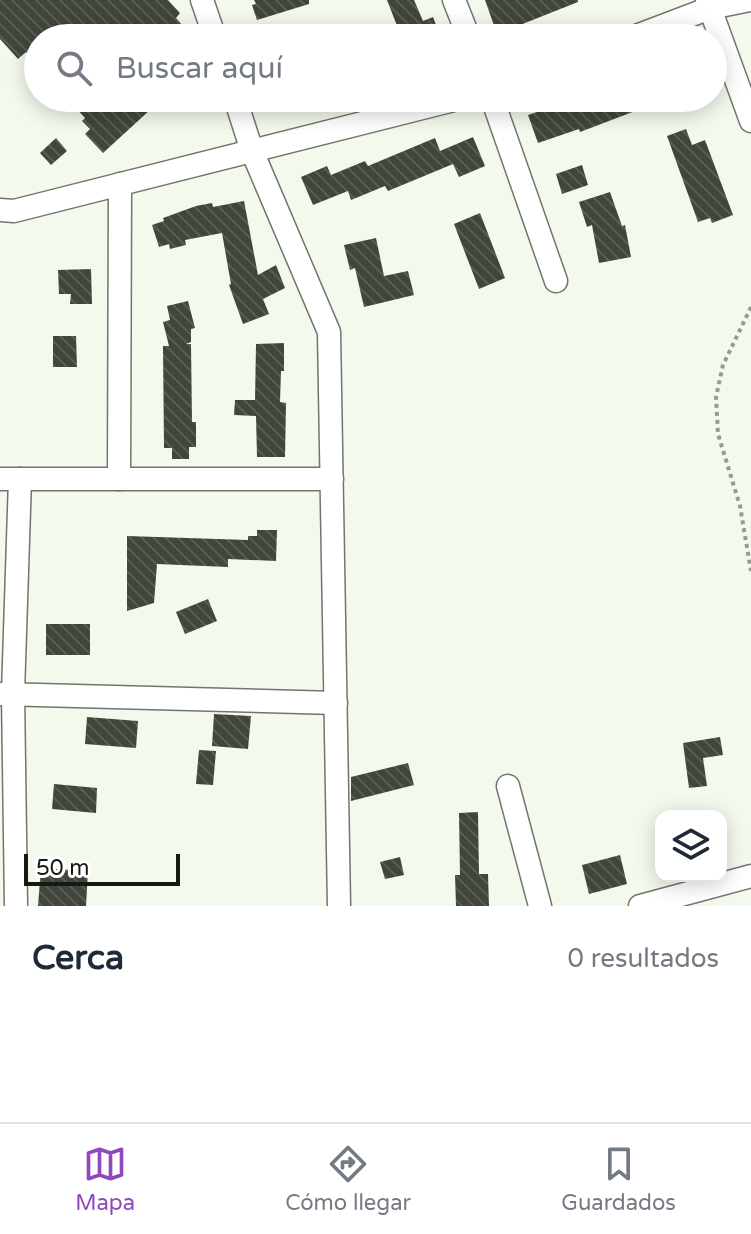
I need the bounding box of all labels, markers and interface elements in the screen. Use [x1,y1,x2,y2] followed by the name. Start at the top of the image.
[24,24,727,112] search box
[52,46,96,90] icon: search
[116,50,283,87] text: Buscar aquí
[655,810,727,882] map controls
[655,810,727,882] button: layers
[24,850,180,886] scale bar
[36,855,90,881] text: 50 m
[32,938,124,979] text: Cerca
[568,943,719,974] text: 0 resultados
[75,1142,135,1216] tab: Mapa
[285,1142,411,1216] tab: Cómo llegar
[561,1142,676,1216] tab: Guardados

